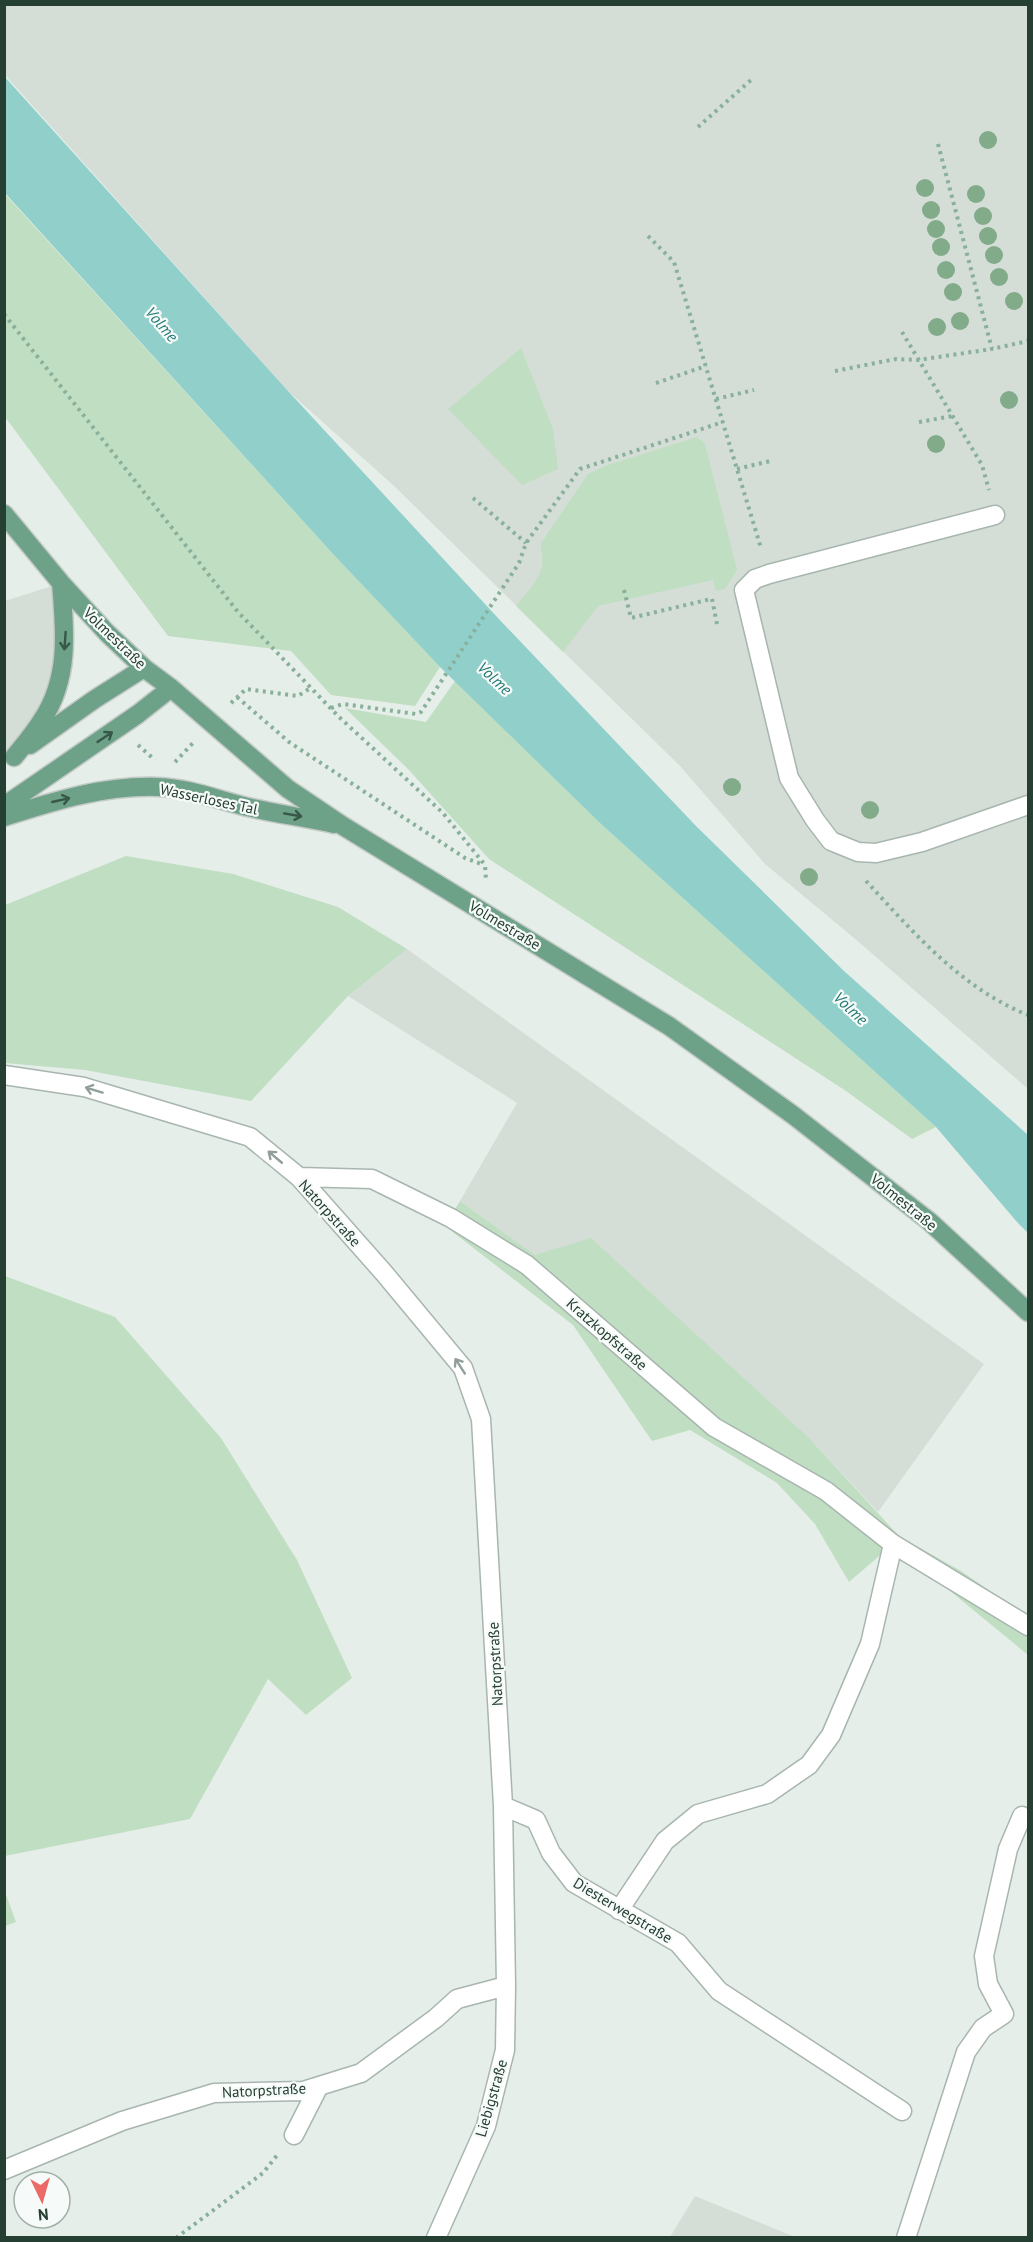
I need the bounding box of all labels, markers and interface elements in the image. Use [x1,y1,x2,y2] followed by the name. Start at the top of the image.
[141,302,183,346] water label: Volme
[79,603,150,673] street label: Volmestraße
[59,631,70,651] one-way arrow
[474,657,517,699] water label: Volme
[96,731,112,743] one-way arrow
[158,779,260,819] street label: Wasserloses Tal
[51,794,70,806] one-way arrow
[283,810,302,821] one-way arrow
[465,896,544,954] street label: Volmestraße
[830,987,873,1029] water label: Volme
[85,1084,104,1095] one-way arrow
[267,1151,283,1164] one-way arrow
[866,1169,941,1235] street label: Volmestraße
[295,1175,365,1251] street label: Natorpstraße
[563,1294,651,1374] street label: Kratzkopfstraße
[453,1357,466,1374] one-way arrow
[483,1621,507,1707] street label: Natorpstraße
[570,1873,676,1947] street label: Diesterwegstraße
[471,2057,511,2139] street label: Liebigstraße
[221,2078,307,2102] street label: Natorpstraße
[12,2170,72,2230] north arrow
[37,2205,49,2225] text: N

